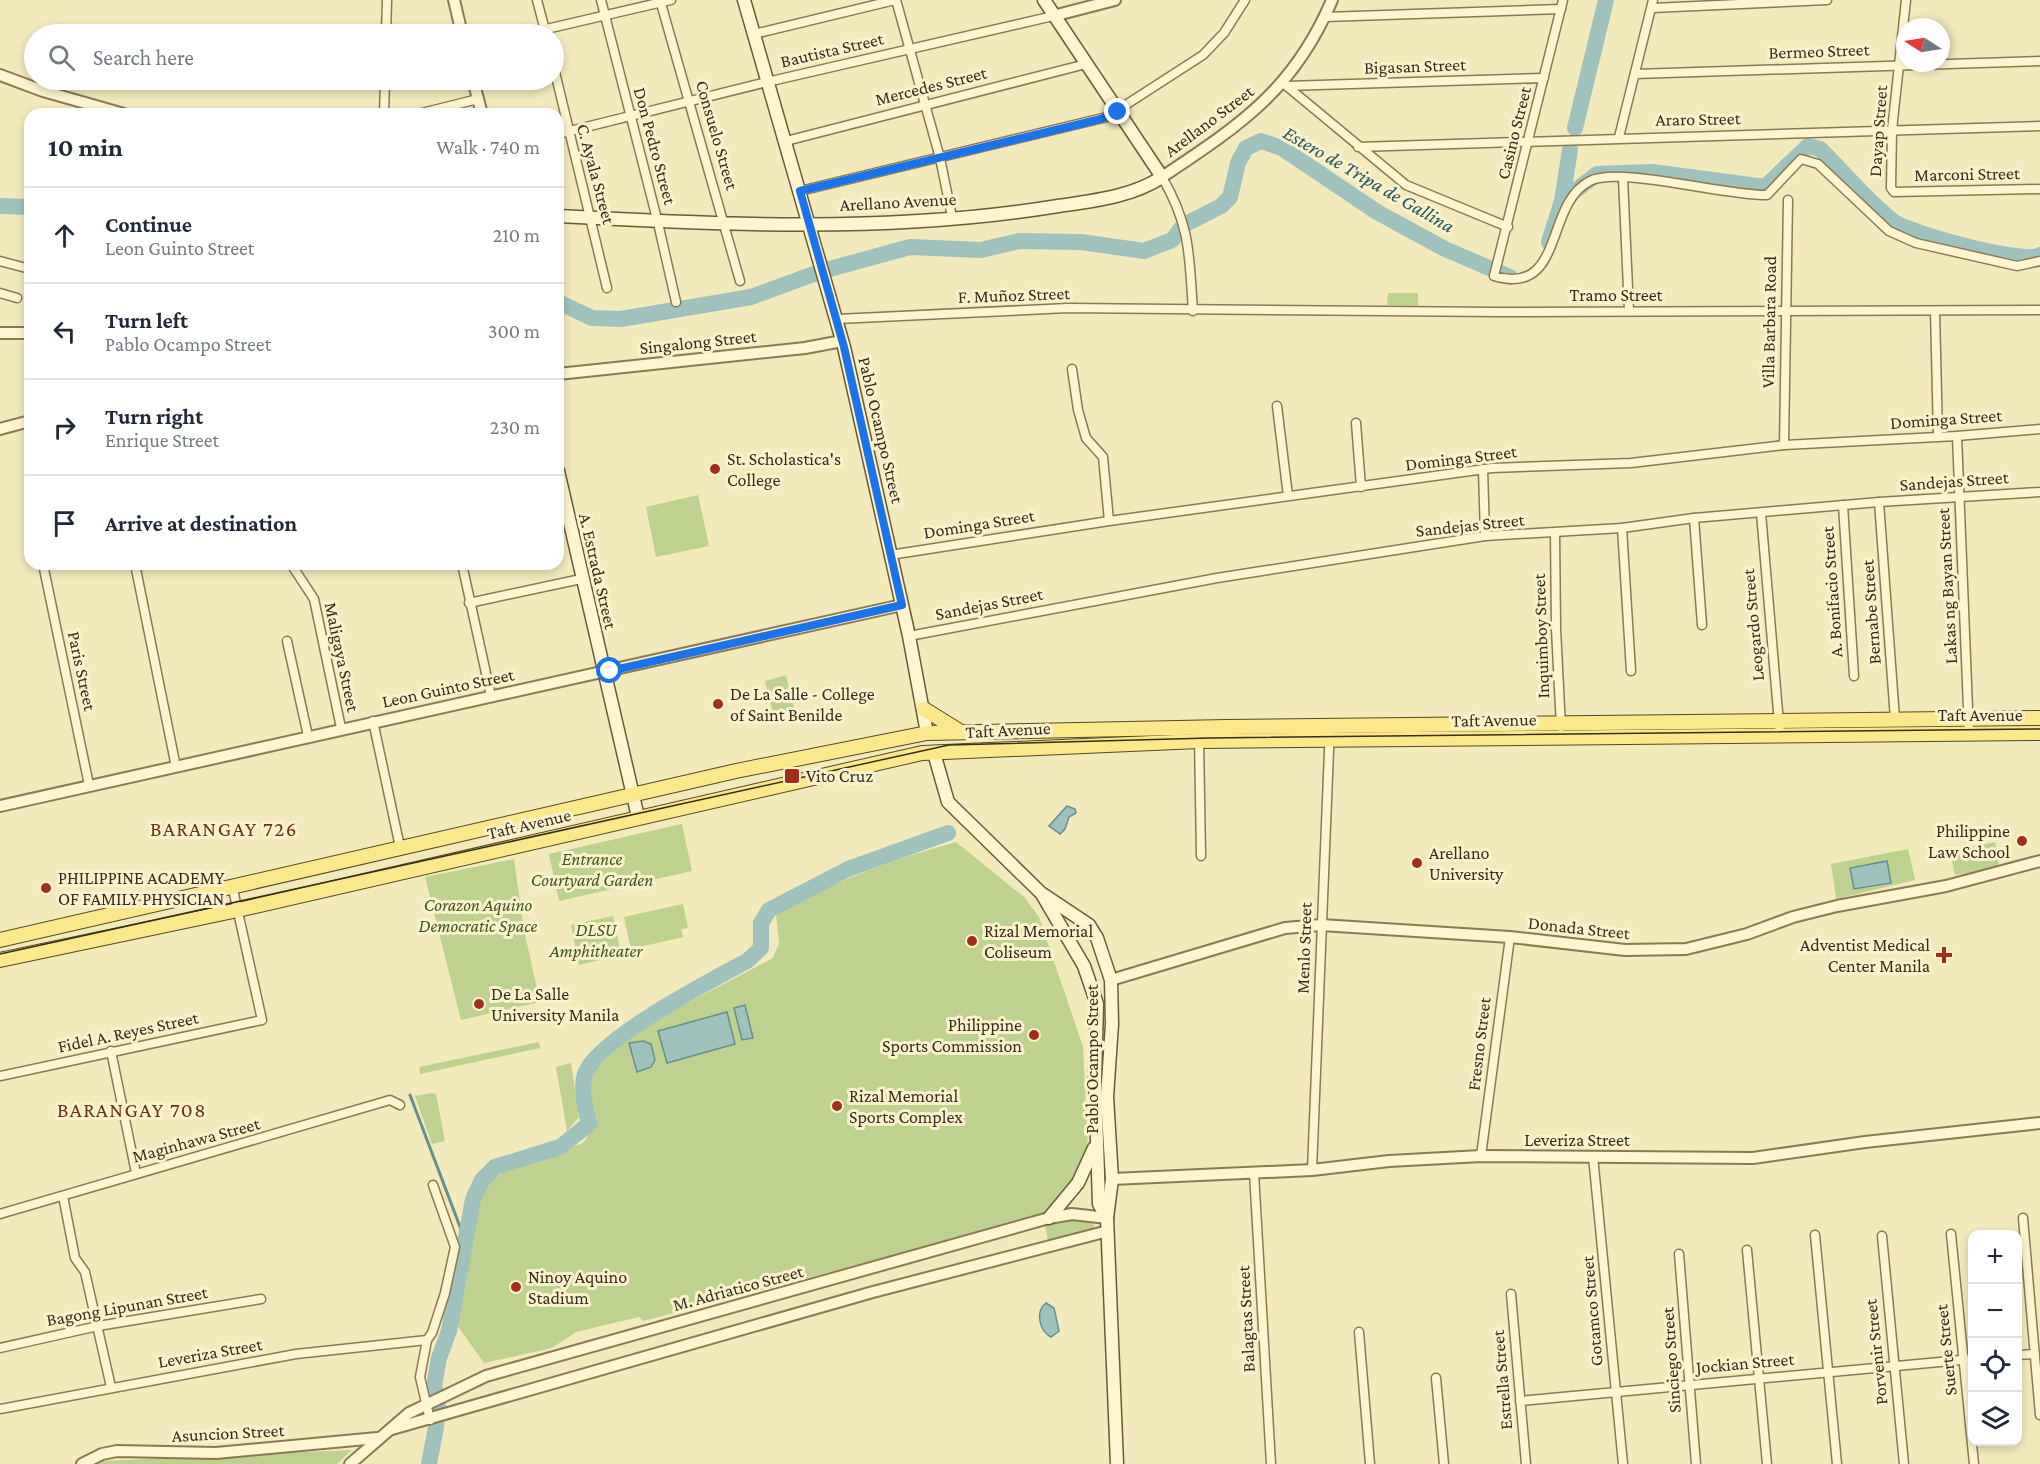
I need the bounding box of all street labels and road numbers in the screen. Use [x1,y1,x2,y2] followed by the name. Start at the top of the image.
[778,28,887,72] street label: Bautista Street
[1768,39,1871,63] street label: Bermeo Street
[1364,54,1467,78] street label: Bigasan Street
[873,62,990,110] street label: Mercedes Street
[692,78,742,193] street label: Consuelo Street
[1161,80,1258,161] street label: Arellano Street
[1493,84,1535,181] street label: Casino Street
[1865,84,1891,177] street label: Dayap Street
[630,85,681,208] street label: Don Pedro Street
[1655,108,1742,130] street label: Araro Street
[573,122,619,227] street label: C. Ayala Street
[1914,163,2021,185] street label: Marconi Street
[839,189,957,215] street label: Arellano Avenue
[1758,255,1780,388] street label: Villa Barbara Road
[958,283,1071,307] street label: F. Muñoz Street
[1569,285,1664,305] street label: Tramo Street
[639,326,758,358] street label: Singalong Street
[854,355,908,506] street label: Pablo Ocampo Street
[1889,405,2004,433] street label: Dominga Street
[1404,441,1519,475] street label: Dominga Street
[1899,467,2010,496] street label: Sandejas Street
[922,505,1037,543] street label: Dominga Street
[1933,506,1961,664] street label: Lakas ng Bayan Street
[1415,509,1526,542] street label: Sandejas Street
[575,511,621,632] street label: A. Estrada Street
[1817,525,1847,658] street label: A. Bonifacio Street
[1857,558,1885,665] street label: Bernabe Street
[1738,567,1768,682] street label: Leogardo Street
[1529,572,1553,699] street label: Inquimboy Street
[933,584,1046,625] street label: Sandejas Street
[321,600,364,715] street label: Maligaya Street
[64,629,100,714] street label: Paris Street
[380,664,517,712] street label: Leon Guinto Street
[1937,705,2023,725] street label: Taft Avenue
[1451,709,1537,731] street label: Taft Avenue
[965,718,1051,742] street label: Taft Avenue
[485,805,573,843] street label: Taft Avenue
[1292,901,1316,994] street label: Menlo Street
[1527,913,1632,943] street label: Donada Street
[1082,983,1102,1134] street label: Pablo Ocampo Street
[1463,995,1495,1092] street label: Fresno Street
[56,1007,201,1057] street label: Fidel A. Reyes Street
[130,1113,263,1167] street label: Maginhawa Street
[1524,1130,1631,1150] street label: Leveriza Street
[1577,1254,1607,1367] street label: Gotamco Street
[671,1261,806,1315] street label: M. Adriatico Street
[1233,1264,1259,1373] street label: Balagtas Street
[45,1282,210,1330] street label: Bagong Lipunan Street
[1860,1297,1892,1406] street label: Porvenir Street
[1931,1302,1961,1397] street label: Suerte Street
[1657,1305,1685,1414] street label: Sinciego Street
[1488,1328,1516,1431] street label: Estrella Street
[156,1334,265,1372] street label: Leveriza Street
[1693,1349,1796,1377] street label: Jockian Street
[171,1420,286,1446] street label: Asuncion Street

